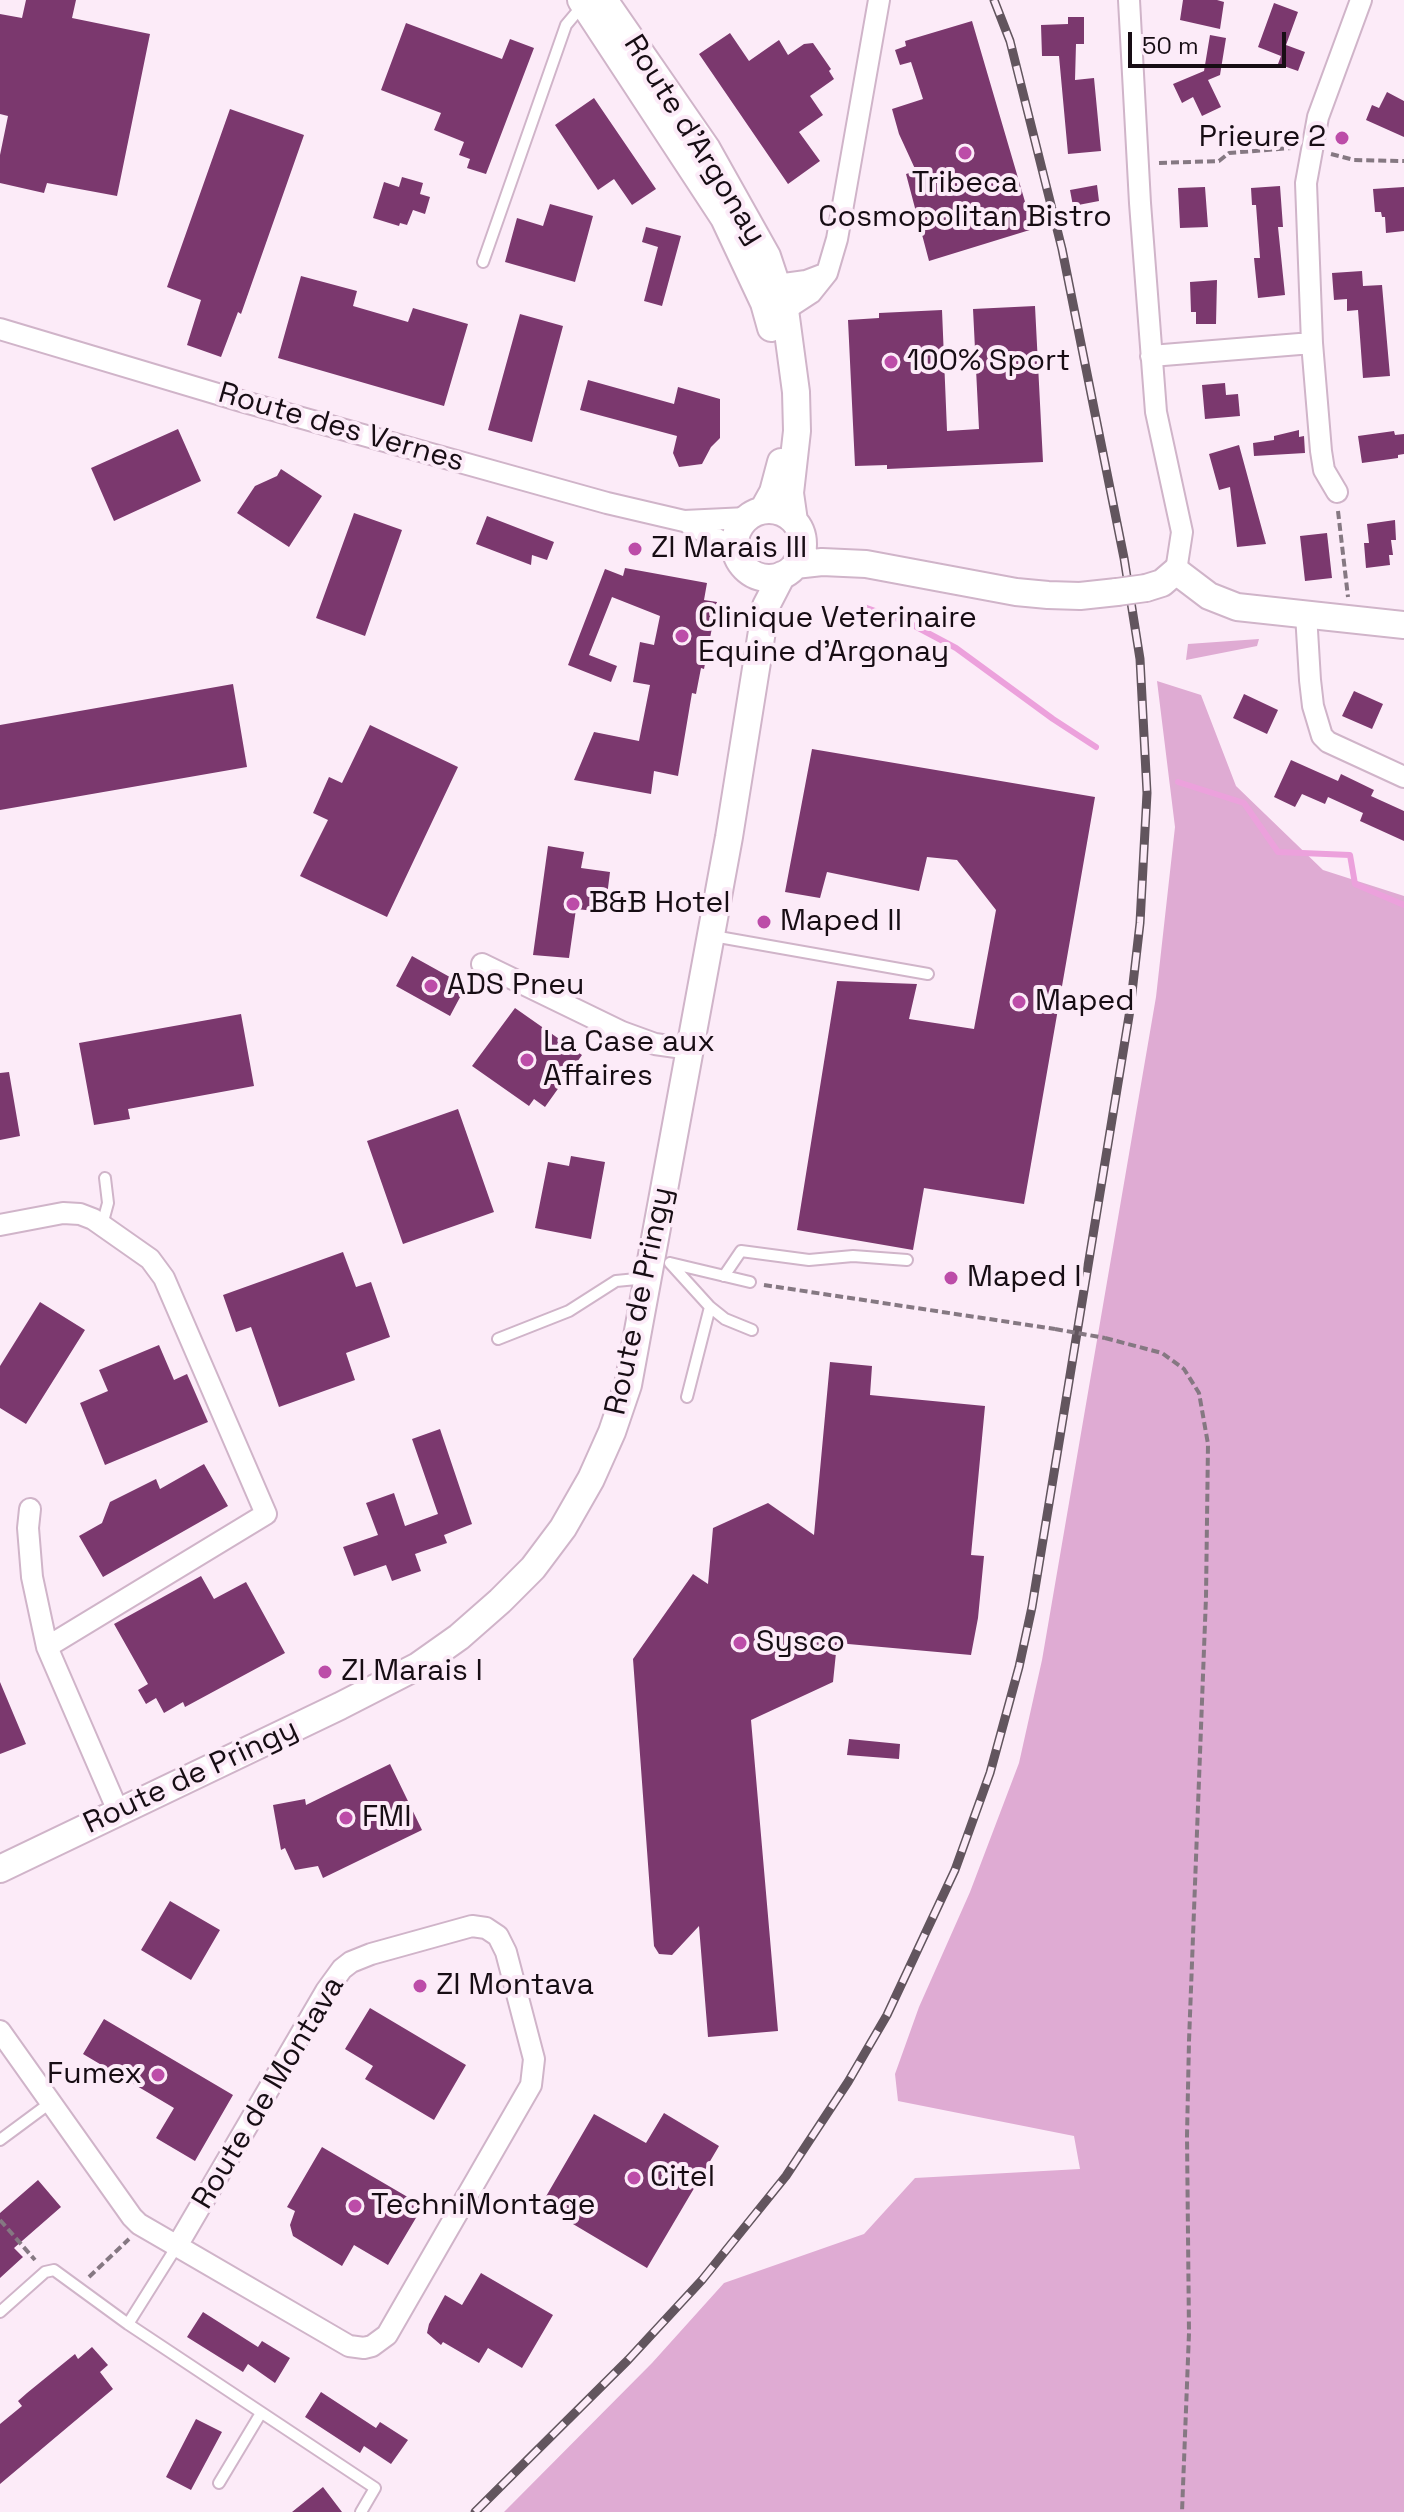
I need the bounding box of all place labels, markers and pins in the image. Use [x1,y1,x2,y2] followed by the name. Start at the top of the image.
[1199,120,1326,156] place label: Prieure 2
[1333,129,1351,147] marker: Prieure 2
[956,144,974,162] marker: Tribeca Cosmopolitan Bistro
[818,166,1112,236] place label: Tribeca Cosmopolitan Bistro
[907,344,1070,380] place label: 100% Sport
[882,353,900,371] marker: 100% Sport
[651,531,807,567] place label: ZI Marais III
[626,540,644,558] marker: ZI Marais III
[698,601,977,672] place label: Clinique Veterinaire Equine d'Argonay
[673,627,691,645] marker: Clinique Veterinaire Equine d'Argonay
[589,886,730,922] place label: B&B Hotel
[564,895,582,913] marker: B&B Hotel
[780,904,902,940] place label: Maped II
[755,913,773,931] marker: Maped II
[447,968,584,1004] place label: ADS Pneu
[422,977,440,995] marker: ADS Pneu
[1035,984,1135,1020] place label: Maped
[1010,993,1028,1011] marker: Maped
[543,1025,715,1096] place label: La Case aux Affaires
[518,1051,536,1069] marker: La Case aux Affaires
[967,1260,1082,1296] place label: Maped I
[942,1269,960,1287] marker: Maped I
[756,1625,845,1661] place label: Sysco
[731,1634,749,1652] marker: Sysco
[341,1654,483,1690] place label: ZI Marais I
[316,1663,334,1681] marker: ZI Marais I
[362,1800,411,1836] place label: FMI
[337,1809,355,1827] marker: FMI
[436,1968,594,2004] place label: ZI Montava
[411,1977,429,1995] marker: ZI Montava
[47,2057,142,2093] place label: Fumex
[149,2066,167,2084] marker: Fumex
[650,2160,715,2196] place label: Citel
[625,2169,643,2187] marker: Citel
[371,2188,595,2224] place label: TechniMontage
[346,2197,364,2215] marker: TechniMontage

